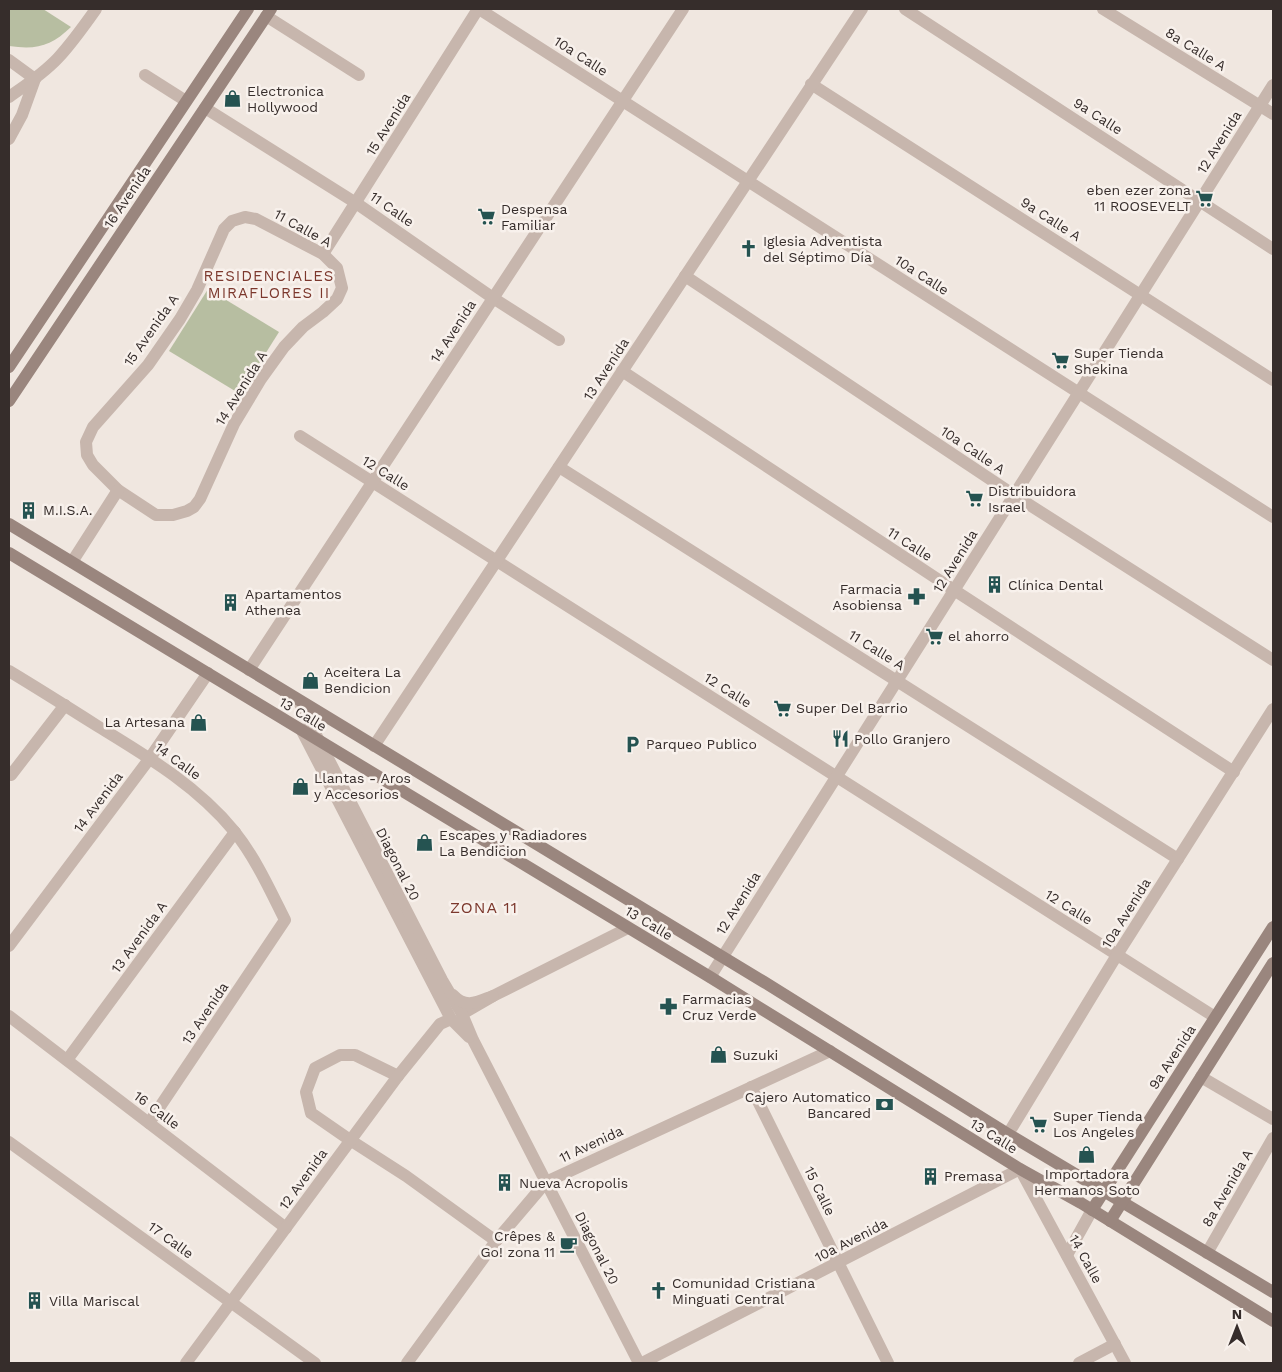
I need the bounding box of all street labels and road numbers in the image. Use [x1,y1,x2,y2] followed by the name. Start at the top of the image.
[1163,24,1229,74] street label: 8a Calle A
[551,33,611,79] street label: 10a Calle
[362,90,414,158] street label: 15 Avenida
[1070,94,1126,138] street label: 9a Calle
[1193,108,1245,176] street label: 12 Avenida
[100,163,154,231] street label: 16 Avenida
[367,188,417,230] street label: 11 Calle
[1018,194,1084,244] street label: 9a Calle A
[271,206,335,250] street label: 11 Calle A
[892,252,952,298] street label: 10a Calle
[120,291,182,369] street label: 15 Avenida A
[427,297,479,365] street label: 14 Avenida
[580,335,632,403] street label: 13 Avenida
[212,348,270,428] street label: 14 Avenida A
[938,423,1008,477] street label: 10a Calle A
[359,452,413,494] street label: 12 Calle
[885,524,935,564] street label: 11 Calle
[929,527,981,595] street label: 12 Avenida
[846,626,908,674] street label: 11 Calle A
[701,669,755,711] street label: 12 Calle
[276,694,330,734] street label: 13 Calle
[152,739,204,783] street label: 14 Calle
[70,769,126,835] street label: 14 Avenida
[373,825,423,903] street label: Diagonal 20
[712,869,764,937] street label: 12 Avenida
[1098,875,1154,951] street label: 10a Avenida
[1042,886,1096,928] street label: 12 Calle
[108,898,170,976] street label: 13 Avenida A
[622,903,676,943] street label: 13 Calle
[178,979,232,1047] street label: 13 Avenida
[1145,1022,1199,1092] street label: 9a Avenida
[131,1088,183,1132] street label: 16 Calle
[967,1115,1021,1157] street label: 13 Calle
[557,1122,625,1166] street label: 11 Avenida
[276,1145,330,1212] street label: 12 Avenida
[1198,1146,1256,1230] street label: 8a Avenida A
[801,1164,839,1218] street label: 15 Calle
[572,1209,622,1287] street label: Diagonal 20
[812,1215,890,1265] street label: 10a Avenida
[145,1218,197,1262] street label: 17 Calle
[1066,1232,1106,1286] street label: 14 Calle

